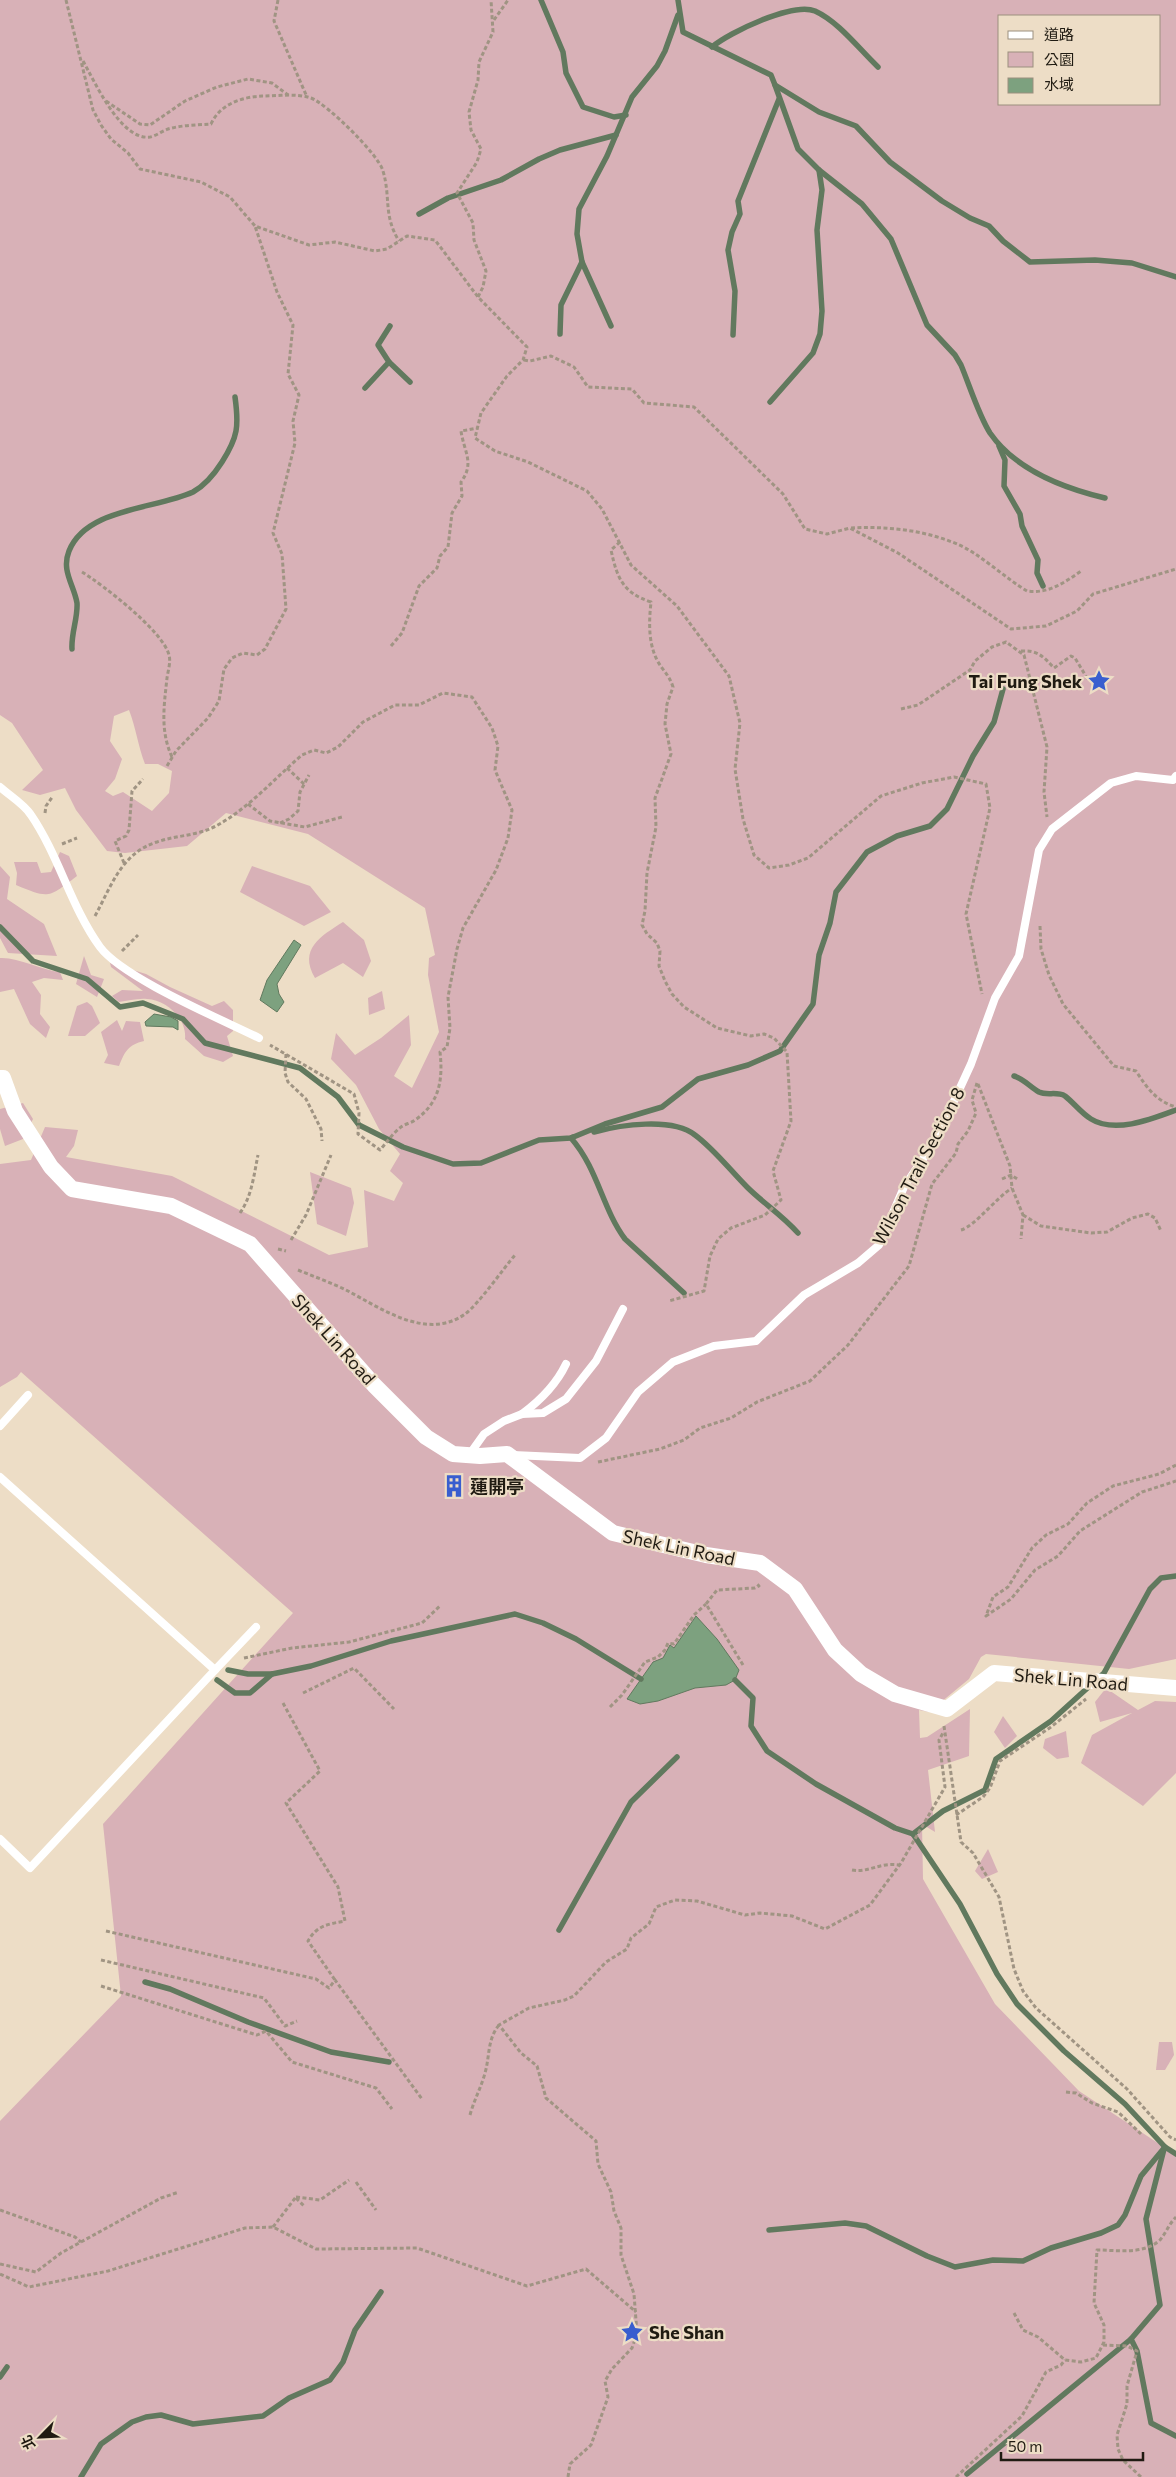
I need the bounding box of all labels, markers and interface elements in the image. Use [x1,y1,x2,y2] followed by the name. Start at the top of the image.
[998,15,1161,105] legend
[1044,25,1074,43] text: 道路
[1044,50,1074,68] text: 公園
[1044,75,1074,93] text: 水域
[1086,668,1112,694] place icon: Tai Fung Shek
[968,670,1083,692] place label: Tai Fung Shek
[867,1083,969,1249] street label: Wilson Trail Section 8
[288,1289,380,1389] street label: Shek Lin Road
[441,1473,467,1499] building icon: 蓮開亭
[470,1475,524,1497] place label: 蓮開亭
[621,1524,737,1570] street label: Shek Lin Road
[1013,1663,1129,1695] street label: Shek Lin Road
[619,2319,645,2345] place icon: She Shan
[649,2321,724,2343] place label: She Shan
[15,2412,65,2462] north arrow
[1001,2430,1144,2462] scale bar
[17,2433,38,2452] text: 北
[1008,2437,1042,2455] text: 50 m

